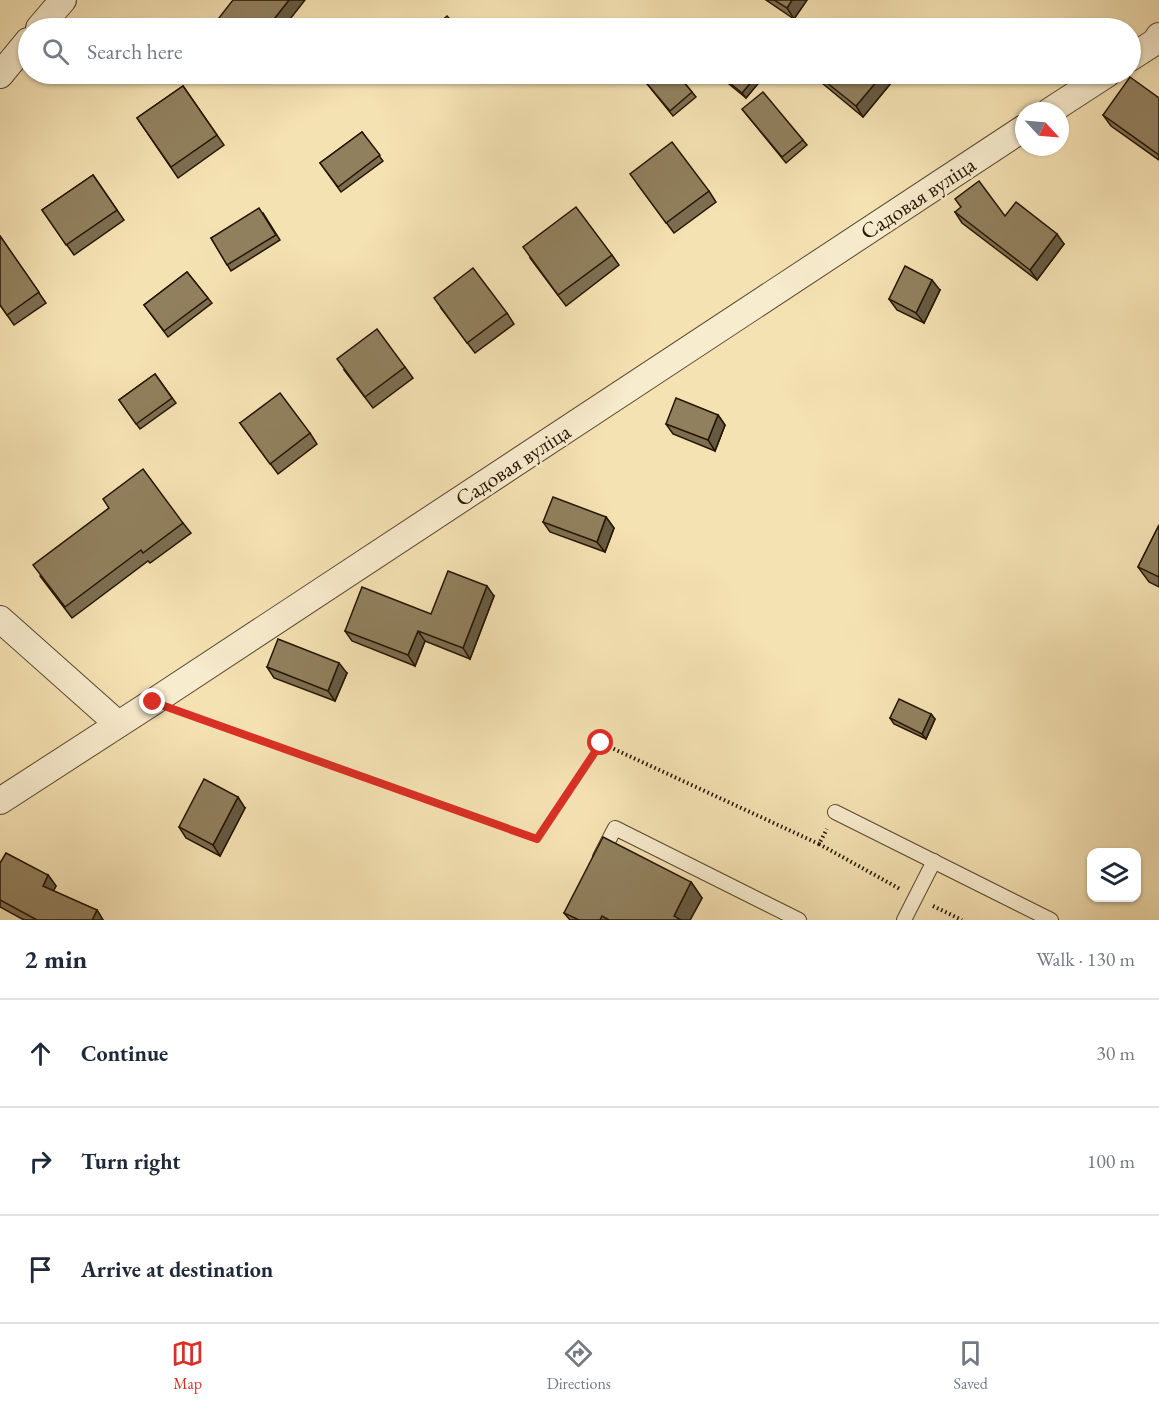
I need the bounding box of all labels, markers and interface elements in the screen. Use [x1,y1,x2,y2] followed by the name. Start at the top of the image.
[18,18,1141,84] search box
[39,35,72,68] icon: search
[87,37,182,66] text: Search here
[1015,102,1069,156] north arrow
[855,150,981,246] street label: Садовая вуліца
[450,417,576,513] street label: Садовая вуліца
[139,688,165,714] route end
[587,729,613,755] route start
[1087,848,1141,902] map controls
[1087,848,1141,902] button: layers
[24,942,87,976] text: 2 min
[1036,946,1135,972] text: Walk · 130 m
[24,1037,57,1070] icon: ahead
[81,1039,168,1068] text: Continue
[1096,1040,1135,1066] text: 30 m
[24,1145,57,1178] icon: right
[81,1147,180,1176] text: Turn right
[1087,1148,1135,1174] text: 100 m
[24,1253,57,1286] icon: arrive
[81,1255,273,1284] text: Arrive at destination
[171,1337,204,1394] tab: Map
[547,1337,611,1394] tab: Directions
[953,1337,988,1394] tab: Saved

